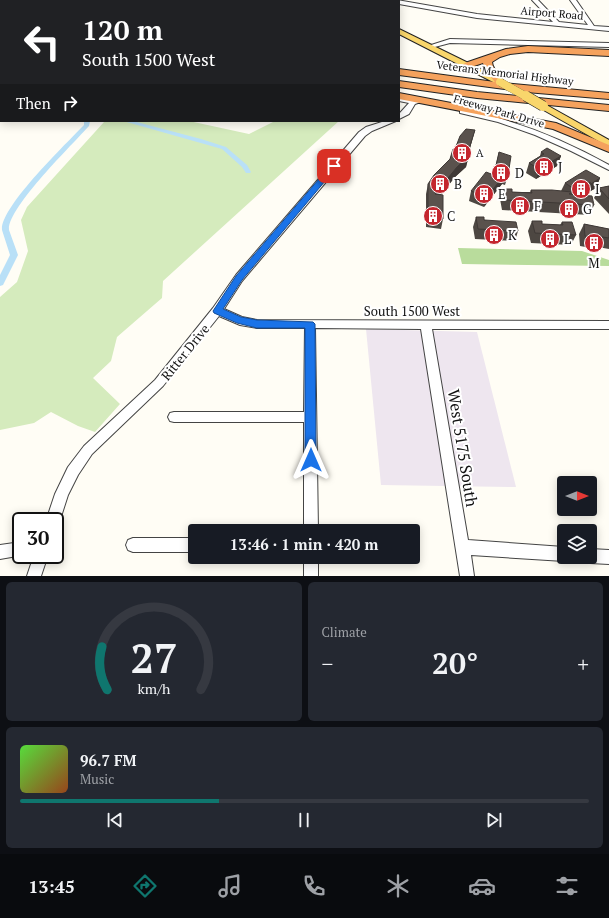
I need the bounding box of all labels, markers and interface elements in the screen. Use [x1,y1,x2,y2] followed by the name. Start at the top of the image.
[520,3,584,23] street label: Airport Road
[82,11,163,48] text: 120 m
[16,16,68,68] icon: left
[82,47,215,71] text: South 1500 West
[436,58,575,88] street label: Veterans Memorial Highway
[452,91,547,131] street label: Freeway Park Drive
[59,92,81,114] icon: right
[16,93,51,113] text: Then
[451,142,473,164] building icon: A
[476,146,484,160] place label: A
[317,149,351,183] pin
[323,155,345,177] icon: arrive
[533,156,555,178] building icon: J
[558,158,562,176] place label: J
[490,162,512,184] building icon: D
[515,164,524,182] place label: D
[429,173,451,195] building icon: B
[454,175,462,193] place label: B
[570,178,592,200] building icon: I
[595,180,600,198] place label: I
[473,183,495,205] building icon: E
[498,185,506,203] place label: E
[509,195,531,217] building icon: F
[534,197,541,215] place label: F
[558,198,580,220] building icon: G
[583,200,592,218] place label: G
[422,205,444,227] building icon: C
[447,207,455,225] place label: C
[483,224,505,246] building icon: K
[508,226,517,244] place label: K
[539,228,561,250] building icon: L
[564,230,571,248] place label: L
[583,232,605,254] building icon: M
[588,254,600,272] place label: M
[364,302,460,320] street label: South 1500 West
[157,320,213,384] street label: Ritter Drive
[443,388,483,509] street label: West 5175 South
[290,439,332,481] position arrow
[557,476,597,516] north arrow
[557,476,597,564] map controls
[12,512,64,564] speed limit sign: 30
[557,524,597,564] button: layers
[230,534,378,554] text: 13:46 · 1 min · 420 m
[322,623,367,641] text: Climate
[130,629,177,684] text: 27
[432,643,478,683] text: 20°
[322,649,333,678] text: −
[577,649,589,678] text: +
[137,678,171,697] text: km/h
[80,750,137,770] text: 96.7 FM
[80,770,114,788] text: Music
[104,809,126,831] icon: previous
[293,809,315,831] icon: pause
[483,809,505,831] icon: next
[131,872,159,900] icon: directions
[216,872,244,900] icon: music
[300,872,328,900] icon: phone
[384,872,412,900] icon: climate
[468,872,496,900] icon: car
[553,872,581,900] icon: filters
[28,874,75,898] text: 13:45

